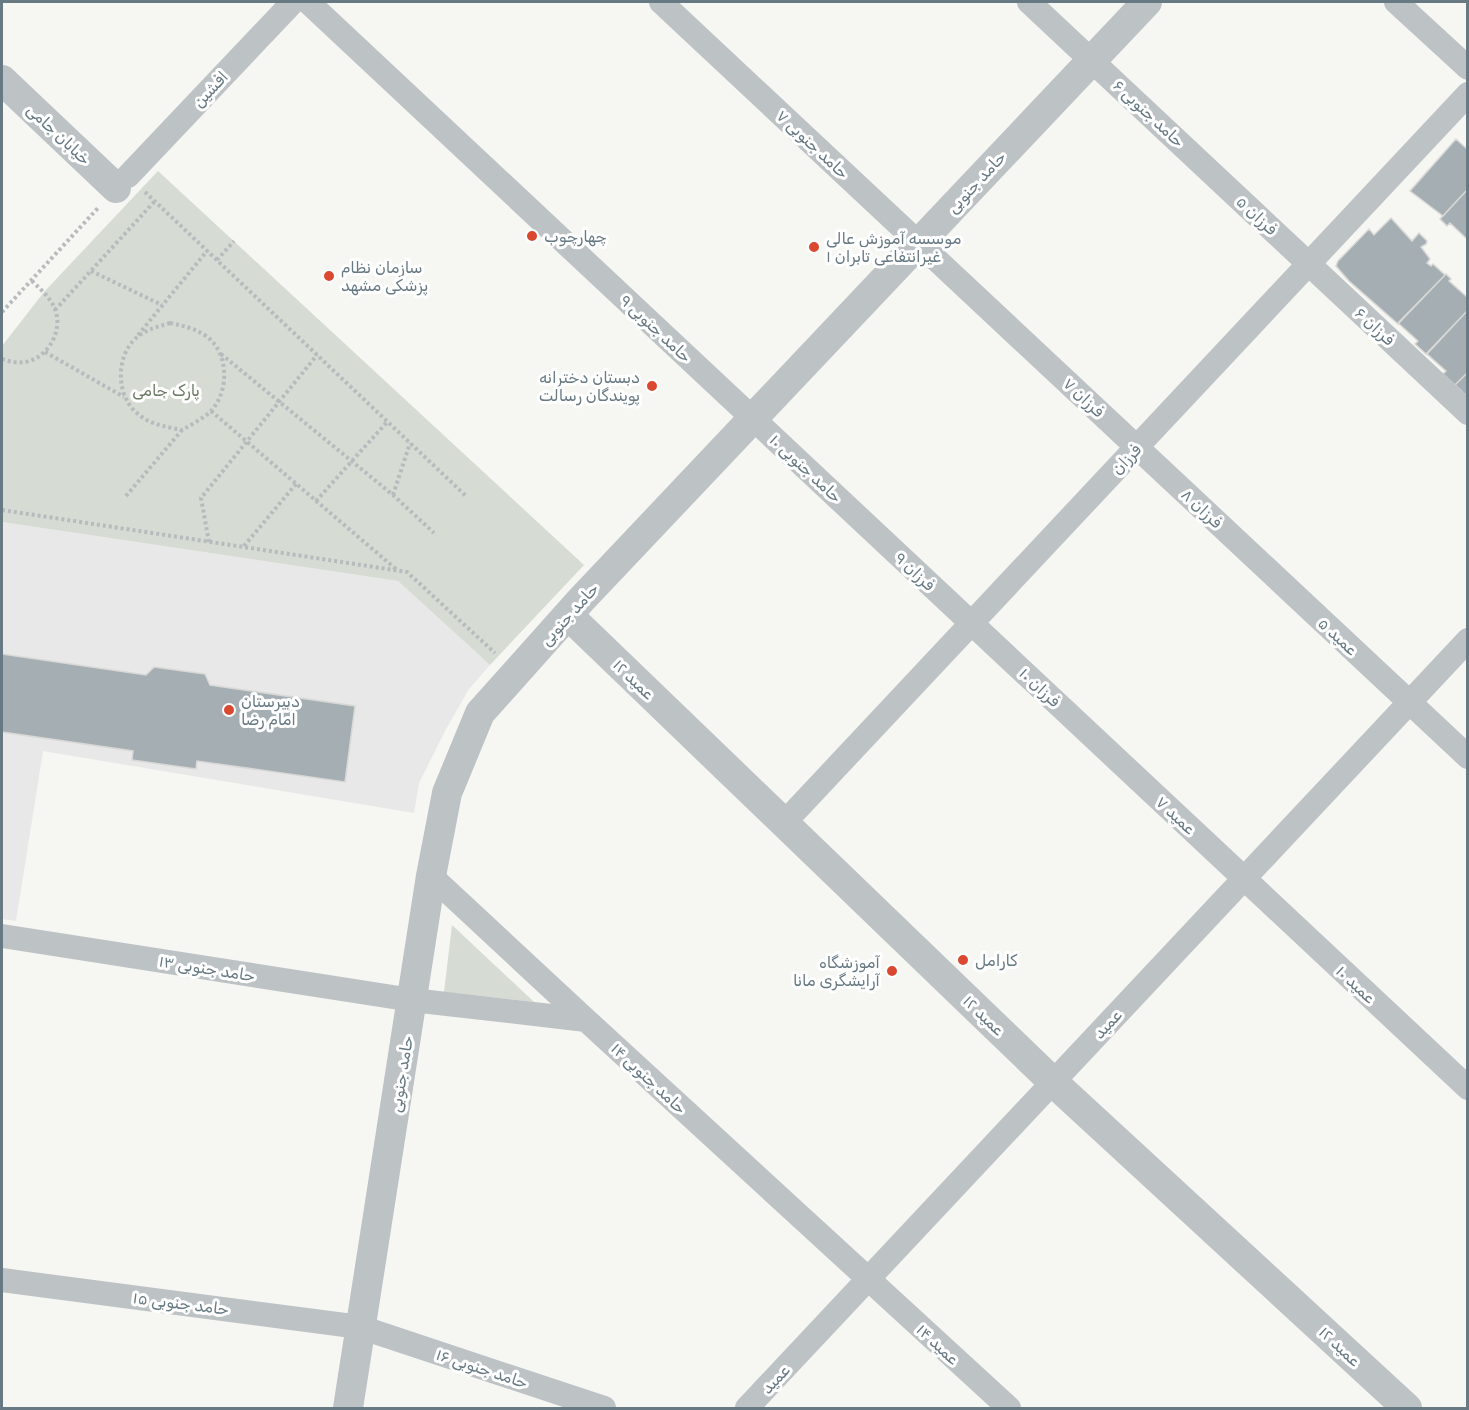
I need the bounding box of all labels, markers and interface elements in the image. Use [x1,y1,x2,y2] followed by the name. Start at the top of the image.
[189,67,232,111] street label: افشین
[1109,76,1188,152] street label: حامد جنوبی ۶
[23,100,95,169] street label: خیابان جامی
[772,106,853,183] street label: حامد جنوبی ۷
[943,147,1011,218] street label: حامد جنوبی
[1232,192,1281,240] street label: فرزان ۵
[544,227,607,247] place label: چهارچوب
[525,229,539,243] marker: چهارچوب
[826,229,961,267] place label: موسسه آموزش عالی غیرانتفاعی تابران ۱
[807,240,821,254] marker: موسسه آموزش عالی غیرانتفاعی تابران ۱
[341,258,428,296] place label: سازمان نظام پزشکی مشهد
[322,269,336,283] marker: سازمان نظام پزشکی مشهد
[615,290,695,367] street label: حامد جنوبی ۹
[1350,303,1399,350] street label: فرزان ۶
[539,368,640,406] place label: دبستان دخترانه پویندگان رسالت
[1059,374,1108,422] street label: فرزان ۷
[645,379,659,393] marker: دبستان دخترانه پویندگان رسالت
[132,381,200,401] park label: پارک جامی
[765,430,846,507] street label: حامد جنوبی ۱۰
[1108,440,1146,479] street label: فرزان
[1177,485,1226,533] street label: فرزان ۸
[890,548,939,596] street label: فرزان ۹
[536,579,603,650] street label: حامد جنوبی
[1314,613,1362,660] street label: عمید ۵
[609,655,658,704] street label: عمید ۱۲
[1015,664,1064,712] street label: فرزان ۱۰
[241,692,300,730] place label: دبیرستان امام رضا
[222,703,236,717] marker: دبیرستان امام رضا
[1152,792,1200,839] street label: عمید ۷
[975,951,1018,971] place label: کارامل
[157,952,256,986] street label: حامد جنوبی ۱۳
[793,953,880,991] place label: آموزشگاه آرایشگری مانا
[956,953,970,967] marker: کارامل
[1332,961,1380,1008] street label: عمید ۱۰
[885,964,899,978] marker: آموزشگاه آرایشگری مانا
[959,991,1008,1040] street label: عمید ۱۲
[1089,1006,1126,1043] street label: عمید
[386,1034,418,1114] street label: حامد جنوبی
[607,1039,690,1119] street label: حامد جنوبی ۱۴
[132,1288,230,1320] street label: حامد جنوبی ۱۵
[913,1320,963,1369] street label: عمید ۱۴
[1315,1323,1365,1370] street label: عمید ۱۲
[433,1345,530,1393] street label: حامد جنوبی ۱۶
[757,1361,794,1398] street label: عمید

